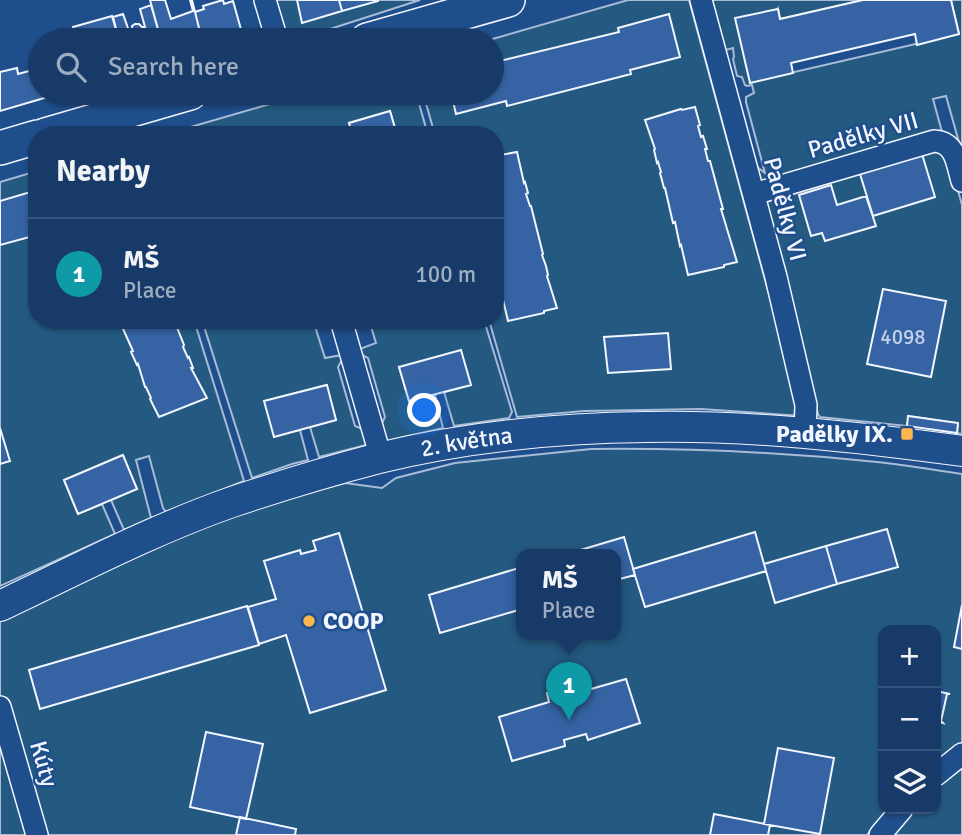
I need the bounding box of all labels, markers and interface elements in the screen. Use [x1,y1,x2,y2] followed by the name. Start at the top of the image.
[28,28,504,105] search box
[52,48,90,86] icon: search
[108,51,239,83] text: Search here
[804,105,922,165] street label: Padělky VII
[56,153,150,190] text: Nearby
[757,154,813,264] street label: Padělky VI
[123,244,159,276] text: MŠ
[73,260,85,289] text: 1
[415,260,476,289] text: 100 m
[123,276,177,305] text: Place
[880,324,926,350] house number: 4098
[407,393,441,427] your location
[776,419,893,449] place label: Padělky IX.
[418,420,514,464] street label: 2. května
[899,426,915,442] marker: Padělky IX.
[516,549,621,640] popup
[542,564,578,596] text: MŠ
[542,596,595,625] text: Place
[323,606,384,636] place label: COOP
[301,613,317,629] marker: COOP
[878,625,941,814] map controls
[878,625,941,688] button: +
[546,662,592,720] pin: 1
[878,688,941,751] button: −
[23,737,65,791] street label: Kúty
[878,751,941,814] button: layers

